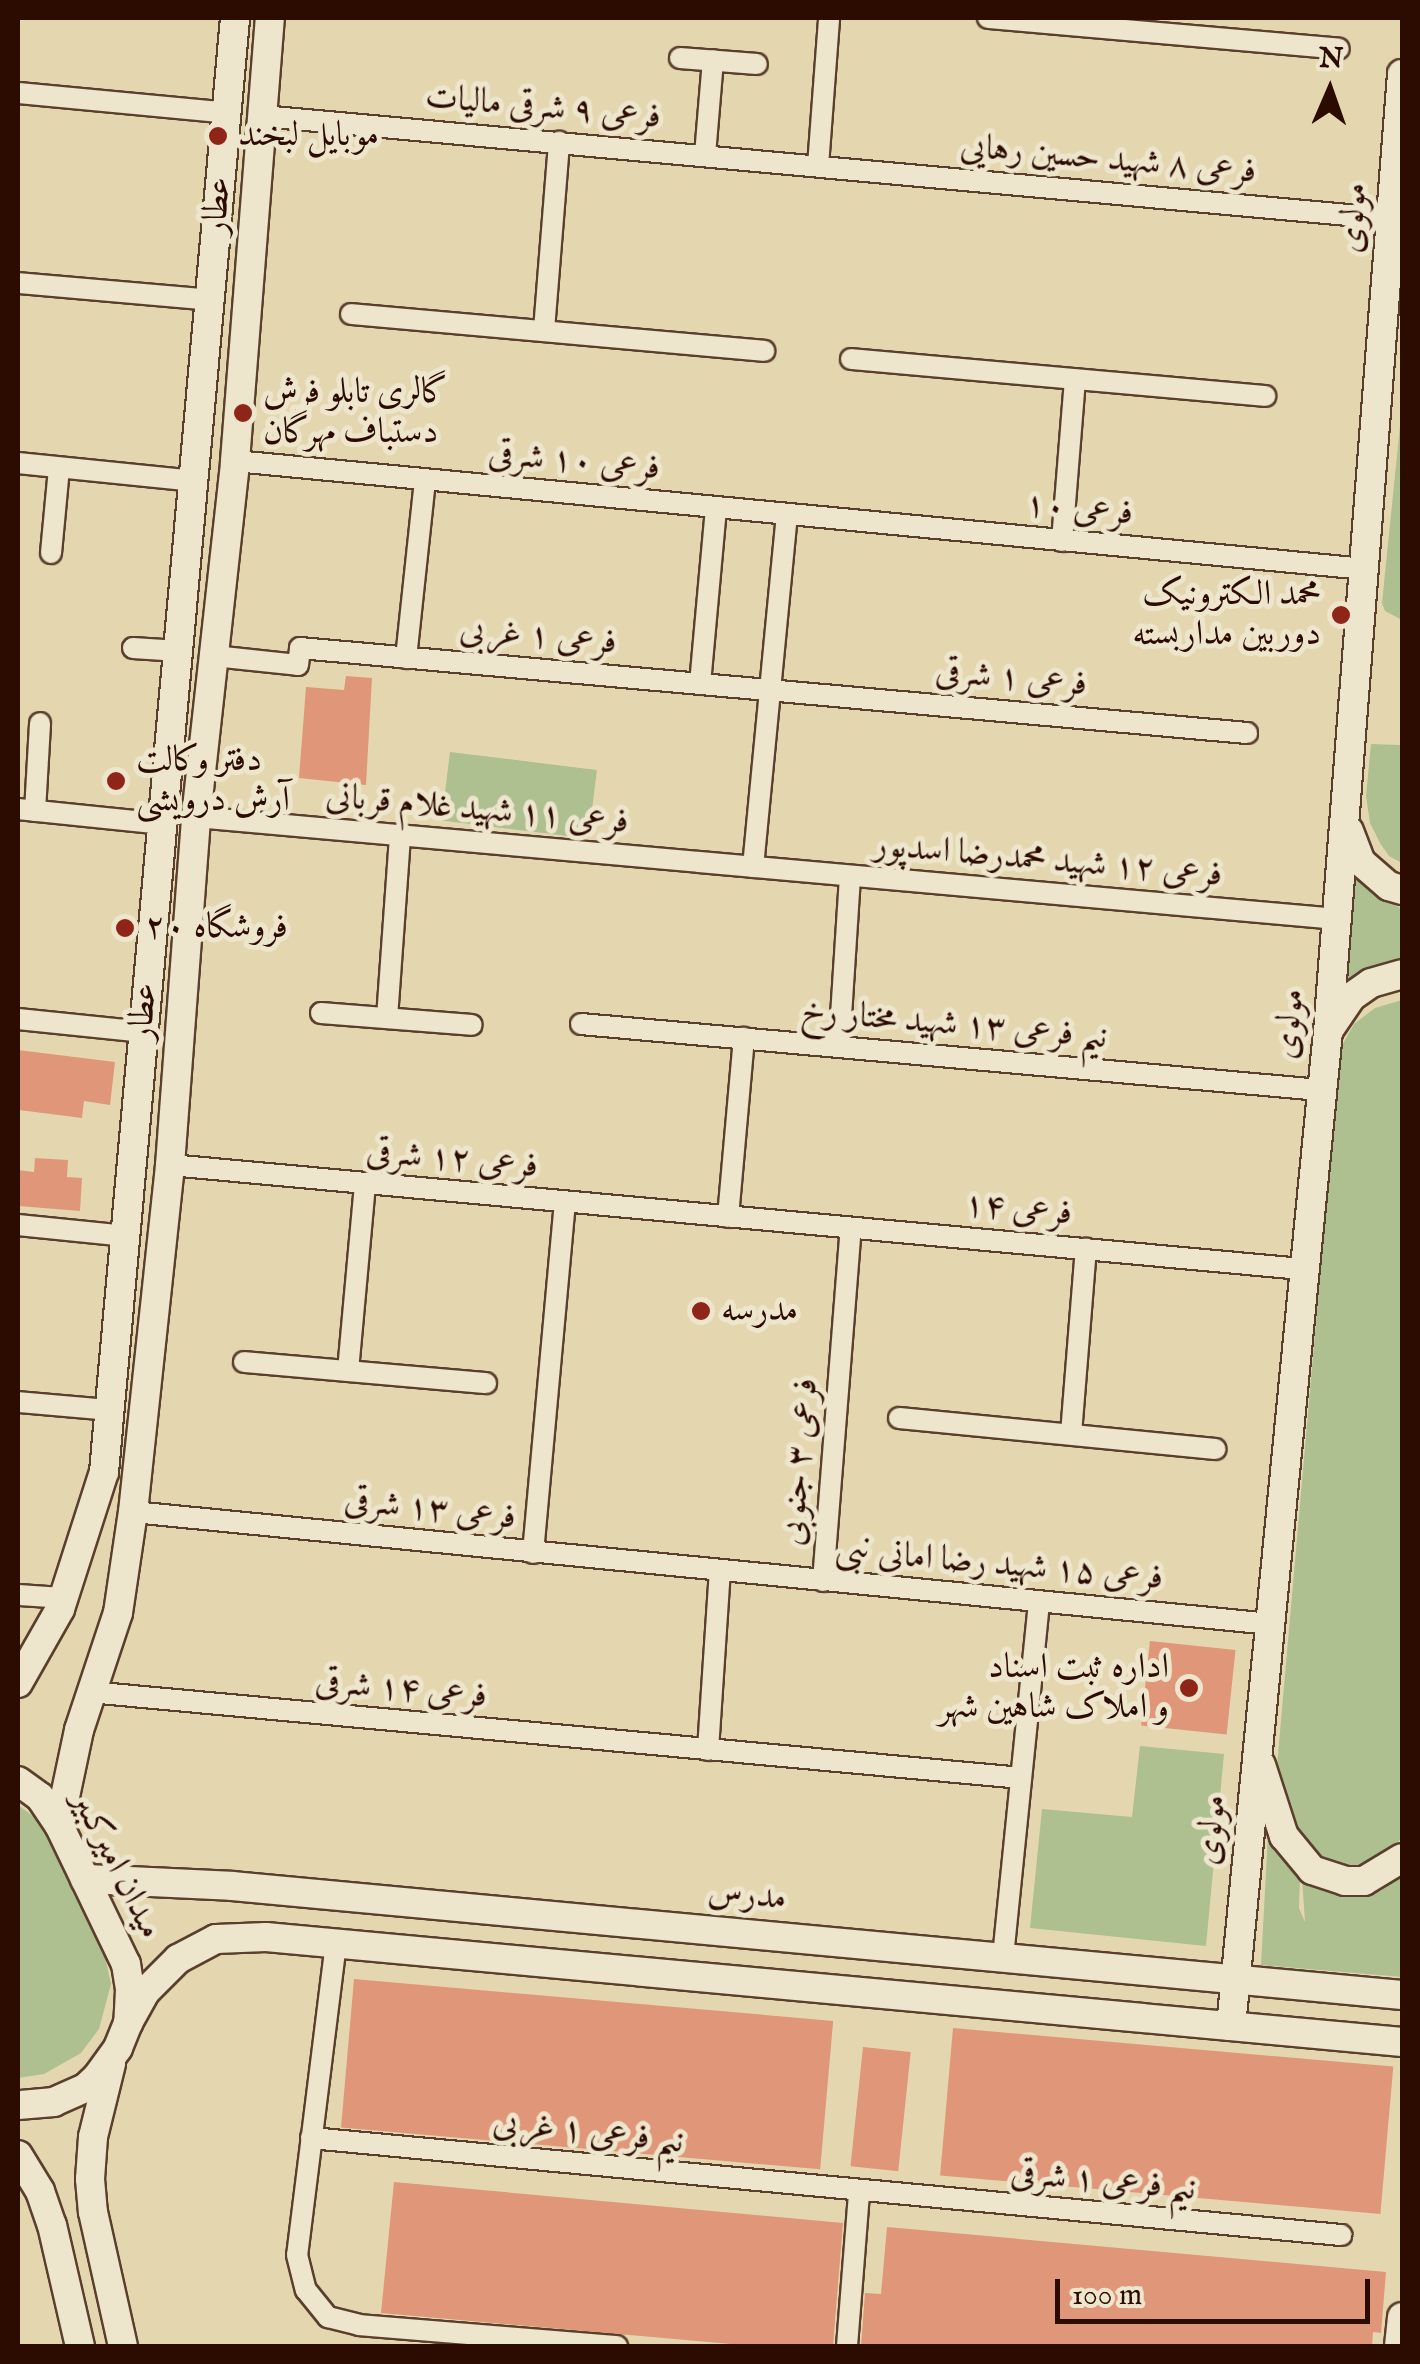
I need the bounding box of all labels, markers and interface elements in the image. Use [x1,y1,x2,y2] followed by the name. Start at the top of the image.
[1280,40,1380,140] north arrow
[1318,42,1344,77] text: N
[423,77,663,139] street label: فرعی ۹ شرقی مالیات
[238,115,379,157] place label: موبایل لبخند
[207,125,229,147] marker: موبایل لبخند
[958,126,1258,194] street label: فرعی ۸ شهید حسین رهایی
[195,176,241,236] street label: عطار
[1331,181,1377,255] street label: مولوی
[263,372,448,454] place label: گالری تابلو فرش دستباف مهرگان
[232,402,254,424] marker: گالری تابلو فرش دستباف مهرگان
[486,434,662,490] street label: فرعی ۱۰ شرقی
[1023,484,1135,536] street label: فرعی ۱۰
[1132,574,1321,656] place label: محمد الکترونیک دوربین مداربسته
[1330,604,1352,626] marker: محمد الکترونیک دوربین مداربسته
[458,609,618,665] street label: فرعی ۱ غربی
[933,651,1089,707] street label: فرعی ۱ شرقی
[136,740,290,822] place label: دفتر وکالت آرش درویشی
[105,770,127,792] marker: دفتر وکالت آرش درویشی
[324,776,630,844] street label: فرعی ۱۱ شهید غلام قربانی
[872,825,1224,897] street label: فرعی ۱۲ شهید محمدرضا اسدپور
[145,907,288,949] place label: فروشگاه ۲۰
[114,917,136,939] marker: فروشگاه ۲۰
[121,982,167,1042] street label: عطار
[1265,987,1315,1061] street label: مولوی
[799,991,1109,1059] street label: نیم فرعی ۱۳ شهید مختار رخ
[364,1132,540,1188] street label: فرعی ۱۲ شرقی
[962,1184,1074,1236] street label: فرعی ۱۴
[721,1290,798,1332] place label: مدرسه
[690,1300,712,1322] marker: مدرسه
[772,1377,828,1547] street label: فرعی ۳ جنوبی
[342,1480,518,1540] street label: فرعی ۱۳ شرقی
[833,1530,1165,1600] street label: فرعی ۱۵ شهید رضا امانی نبی
[938,1647,1169,1729] place label: اداره ثبت اسناد و املاک شاهین شهر
[313,1662,489,1718] street label: فرعی ۱۴ شرقی
[1178,1677,1200,1699] marker: اداره ثبت اسناد و املاک شاهین شهر
[61,1784,171,1946] street label: میدان امیرکبیر
[1187,1793,1237,1867] street label: مولوی
[706,1872,788,1920] street label: مدرس
[491,2102,685,2164] street label: نیم فرعی ۱ غربی
[1009,2153,1197,2211] street label: نیم فرعی ۱ شرقی
[1060,2259,1375,2321] scale bar
[1072,2277,1142,2315] text: 100 m

